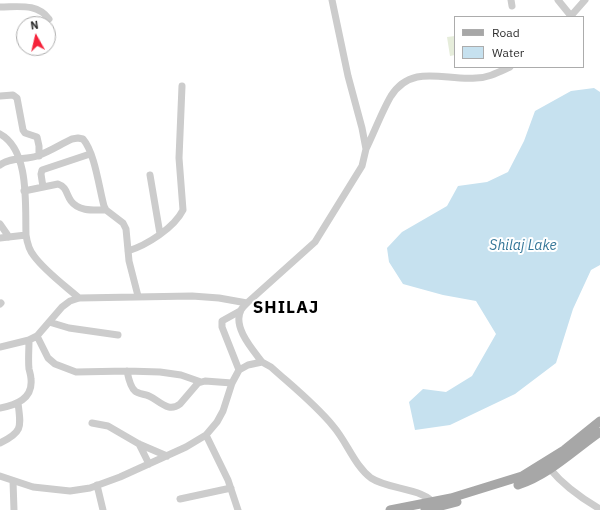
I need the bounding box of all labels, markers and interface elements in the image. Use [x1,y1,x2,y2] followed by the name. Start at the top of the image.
[16,16,56,56] north arrow
[454,16,584,68] legend
[30,18,39,33] text: N
[492,25,520,40] text: Road
[492,45,524,60] text: Water
[489,238,557,254] water label: Shilaj Lake
[253,298,319,318] district label: SHILAJ

